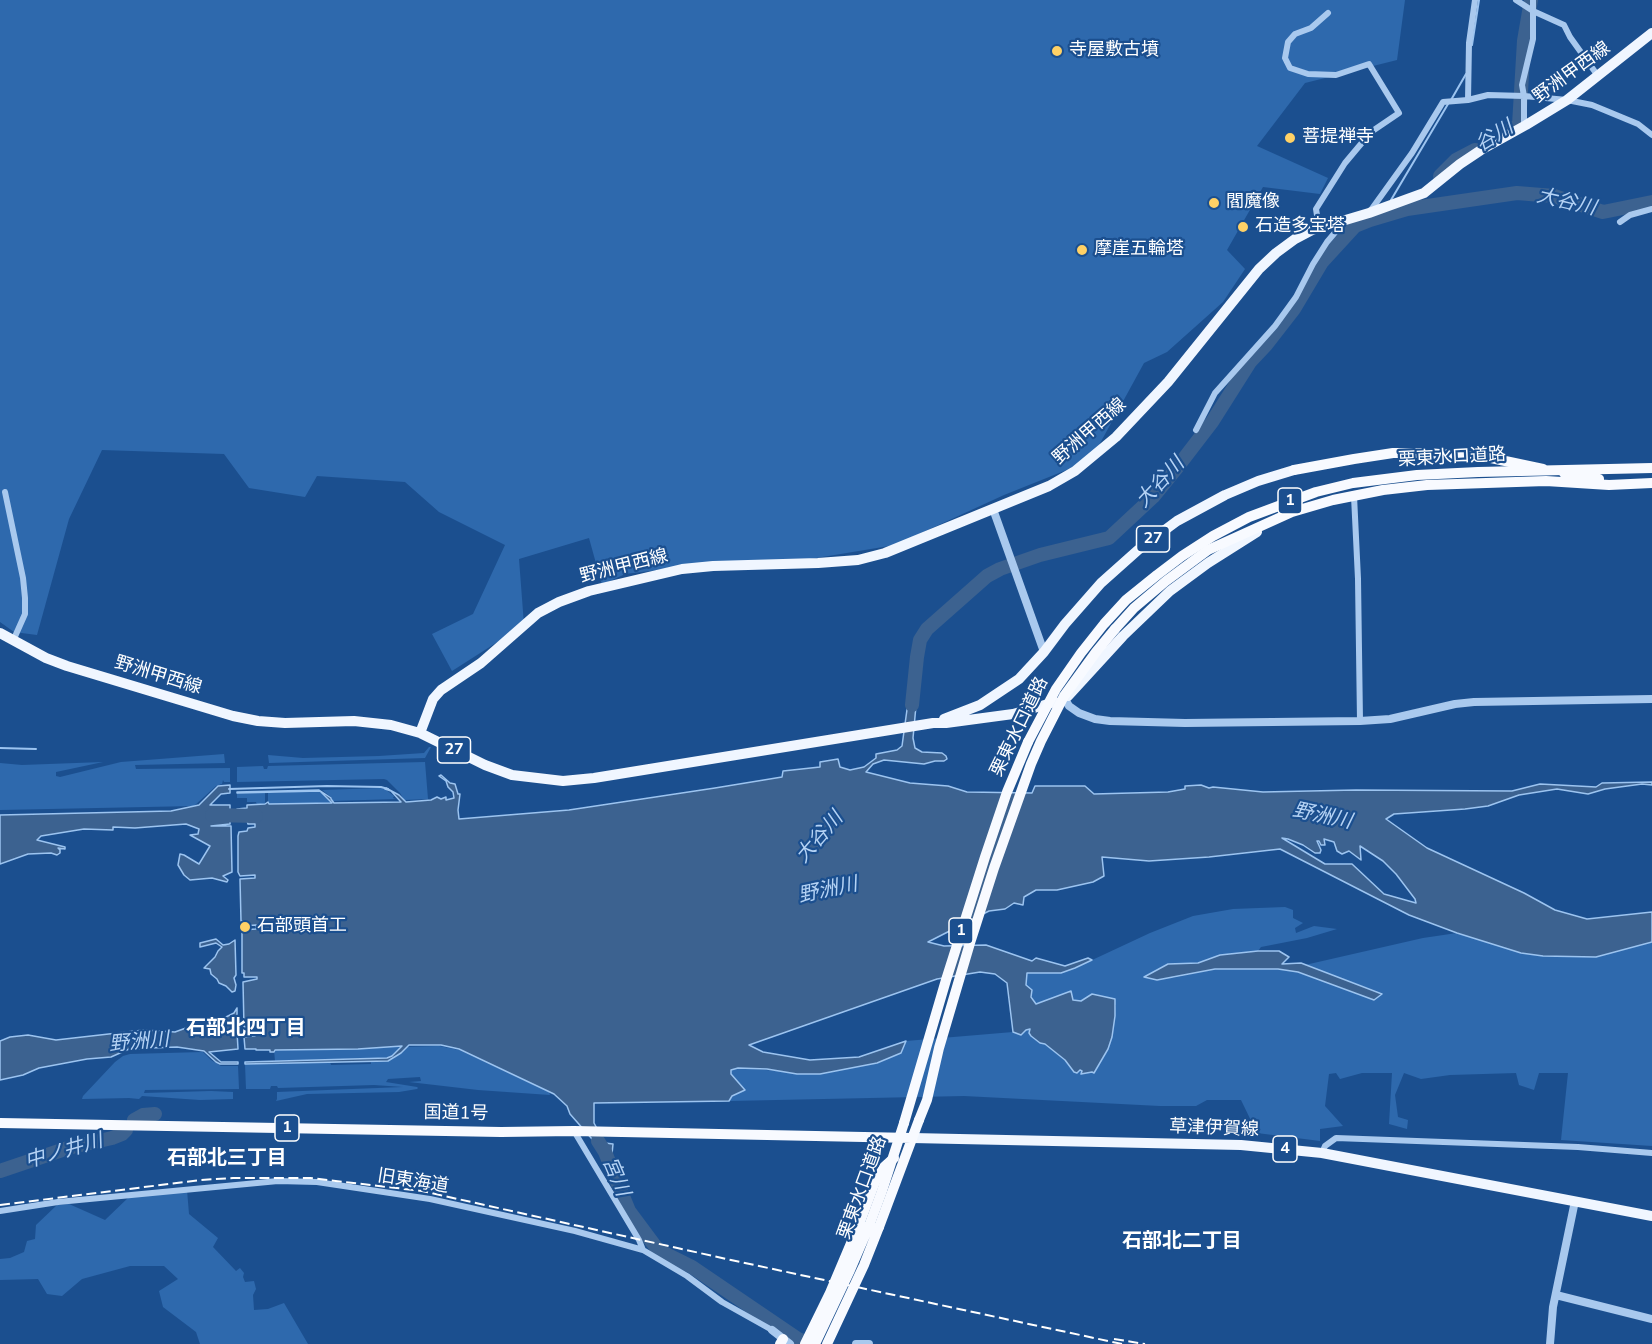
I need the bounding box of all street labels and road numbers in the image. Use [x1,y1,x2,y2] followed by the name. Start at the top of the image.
[1529,38,1615,108] street label: 野洲甲西線
[1049,394,1131,470] street label: 野洲甲西線
[1398,444,1506,472] street label: 栗東水口道路
[1278,488,1302,514] road number: 1
[1136,526,1170,552] road number: 27
[578,546,670,588] street label: 野洲甲西線
[112,653,204,699] street label: 野洲甲西線
[987,674,1053,780] street label: 栗東水口道路
[438,737,470,763] road number: 27
[949,918,973,944] road number: 1
[423,1103,489,1125] street label: 国道1号
[275,1115,299,1141] road number: 1
[1169,1117,1259,1141] street label: 草津伊賀線
[834,1134,892,1242] street label: 栗東水口道路
[1273,1136,1297,1162] road number: 4
[376,1166,450,1198] street label: 旧東海道

